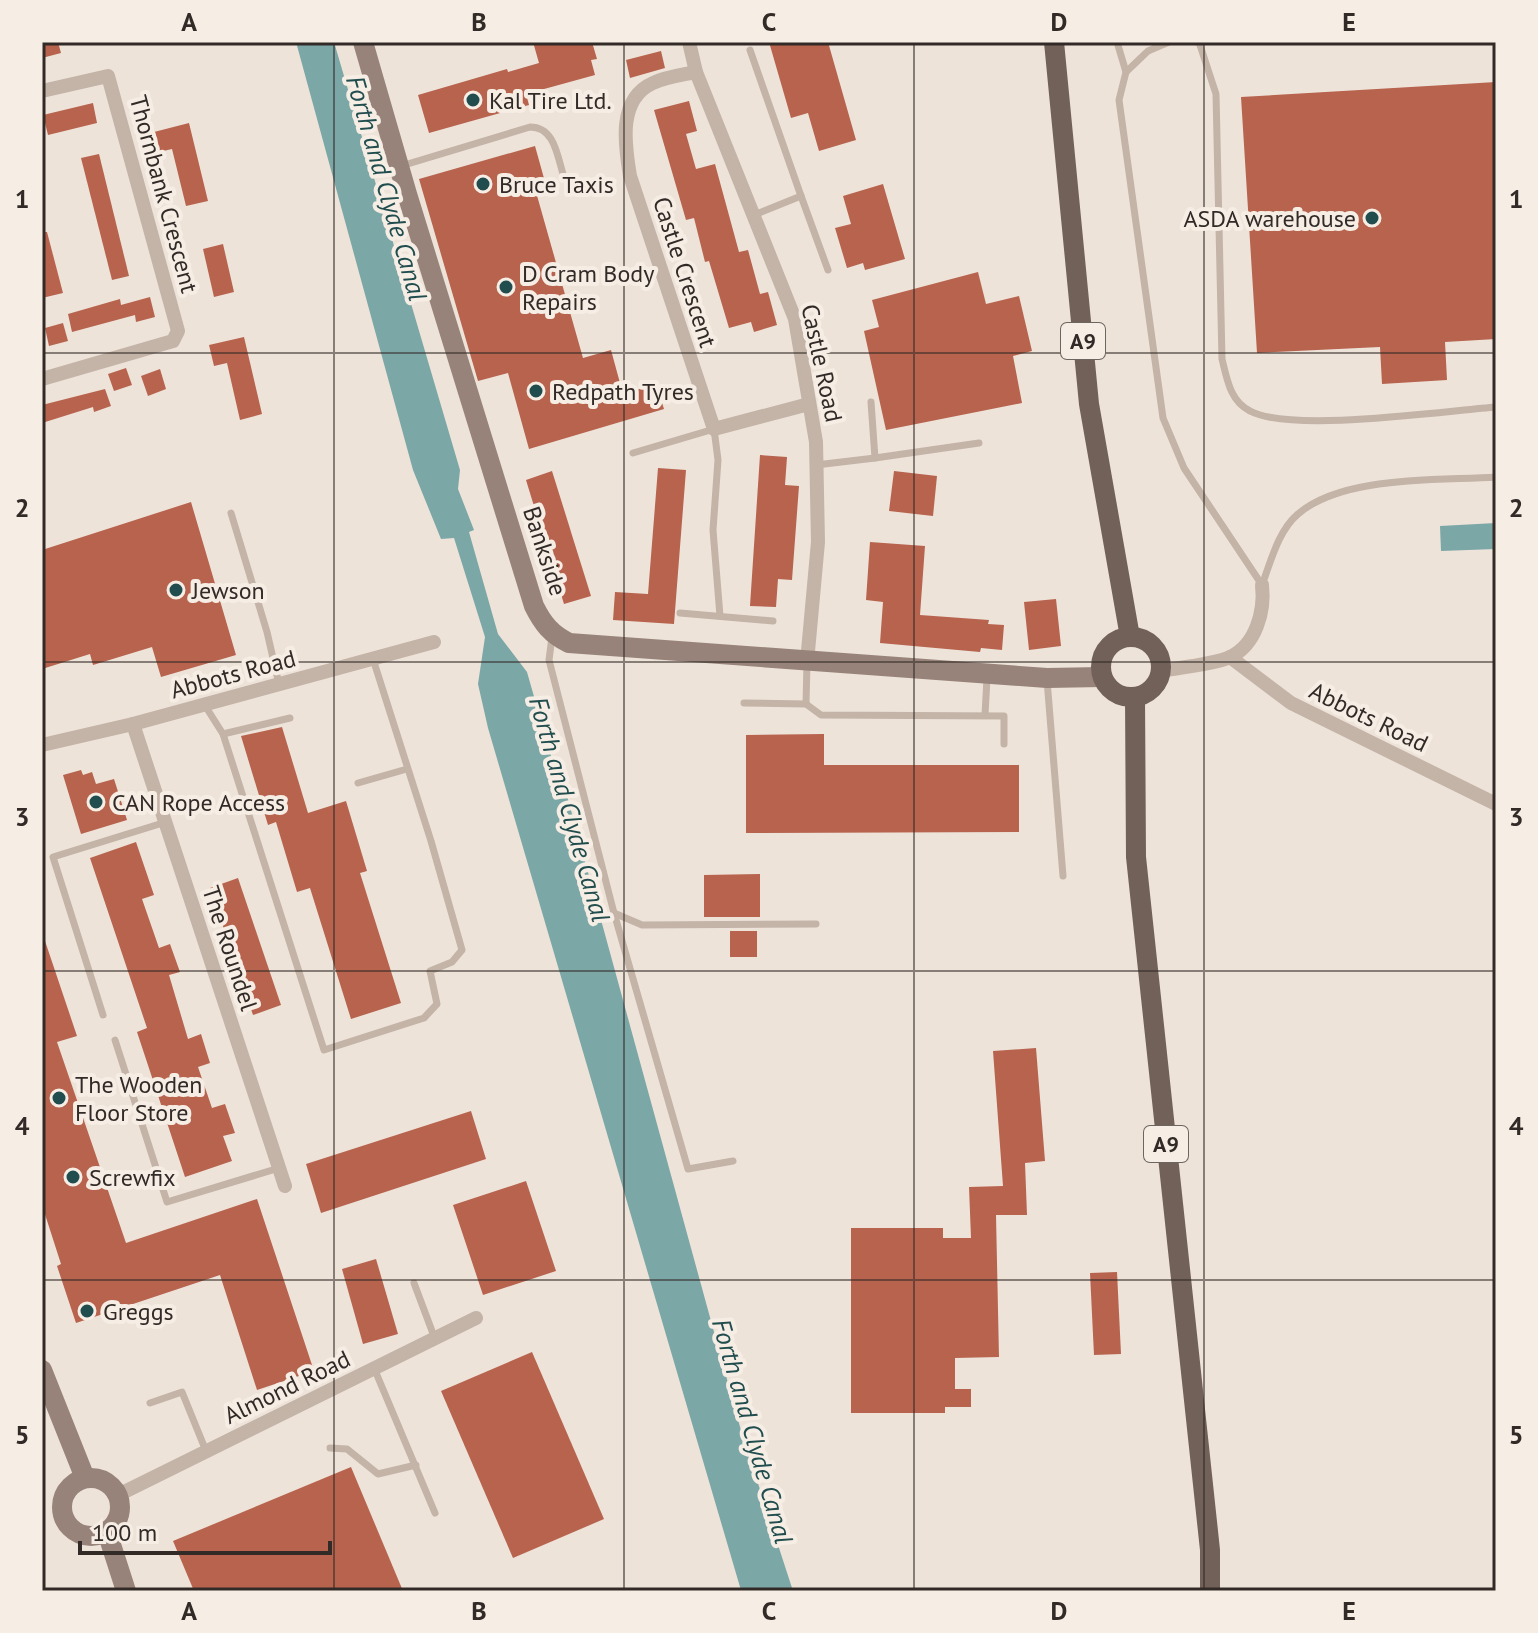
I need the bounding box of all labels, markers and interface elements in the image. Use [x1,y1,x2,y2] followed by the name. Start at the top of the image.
[181,5,197,38] text: A
[471,5,487,38] text: B
[762,5,776,38] text: C
[1051,5,1067,38] text: D
[1342,5,1356,38] text: E
[339,72,435,304] water label: Forth and Clyde Canal
[489,85,612,116] place label: Kal Tire Ltd.
[464,91,482,109] marker: Kal Tire Ltd.
[123,92,205,296] street label: Thornbank Crescent
[499,169,614,200] place label: Bruce Taxis
[474,175,492,193] marker: Bruce Taxis
[15,182,29,215] text: 1
[1509,182,1523,215] text: 1
[646,193,724,351] street label: Castle Crescent
[1184,203,1356,234] place label: ASDA warehouse
[1363,209,1381,227] marker: ASDA warehouse
[522,258,654,317] place label: D Cram Body Repairs
[497,278,515,296] marker: D Cram Body Repairs
[794,301,850,425] street label: Castle Road
[1061,323,1105,359] road number: A9
[552,376,694,407] place label: Redpath Tyres
[527,382,545,400] marker: Redpath Tyres
[15,491,29,524] text: 2
[1509,491,1523,524] text: 2
[516,502,574,600] street label: Bankside
[191,575,265,606] place label: Jewson
[167,581,185,599] marker: Jewson
[167,642,299,706] street label: Abbots Road
[1305,675,1433,759] street label: Abbots Road
[522,693,618,925] water label: Forth and Clyde Canal
[112,787,285,818] place label: CAN Rope Access
[87,793,105,811] marker: CAN Rope Access
[15,800,29,833] text: 3
[1509,800,1523,833] text: 3
[195,882,265,1014] street label: The Roundel
[75,1069,202,1128] place label: The Wooden Floor Store
[50,1089,68,1107] marker: The Wooden Floor Store
[15,1109,30,1142] text: 4
[1509,1109,1524,1142] text: 4
[1144,1126,1188,1162] road number: A9
[89,1162,176,1193] place label: Screwfix
[64,1168,82,1186] marker: Screwfix
[103,1296,174,1327] place label: Greggs
[78,1302,96,1320] marker: Greggs
[705,1315,801,1547] water label: Forth and Clyde Canal
[219,1343,355,1431] street label: Almond Road
[15,1418,29,1451] text: 5
[1509,1418,1523,1451] text: 5
[80,1505,330,1555] scale bar
[92,1517,157,1548] text: 100 m
[181,1594,197,1627] text: A
[471,1594,487,1627] text: B
[762,1594,776,1627] text: C
[1051,1594,1067,1627] text: D
[1342,1594,1356,1627] text: E

